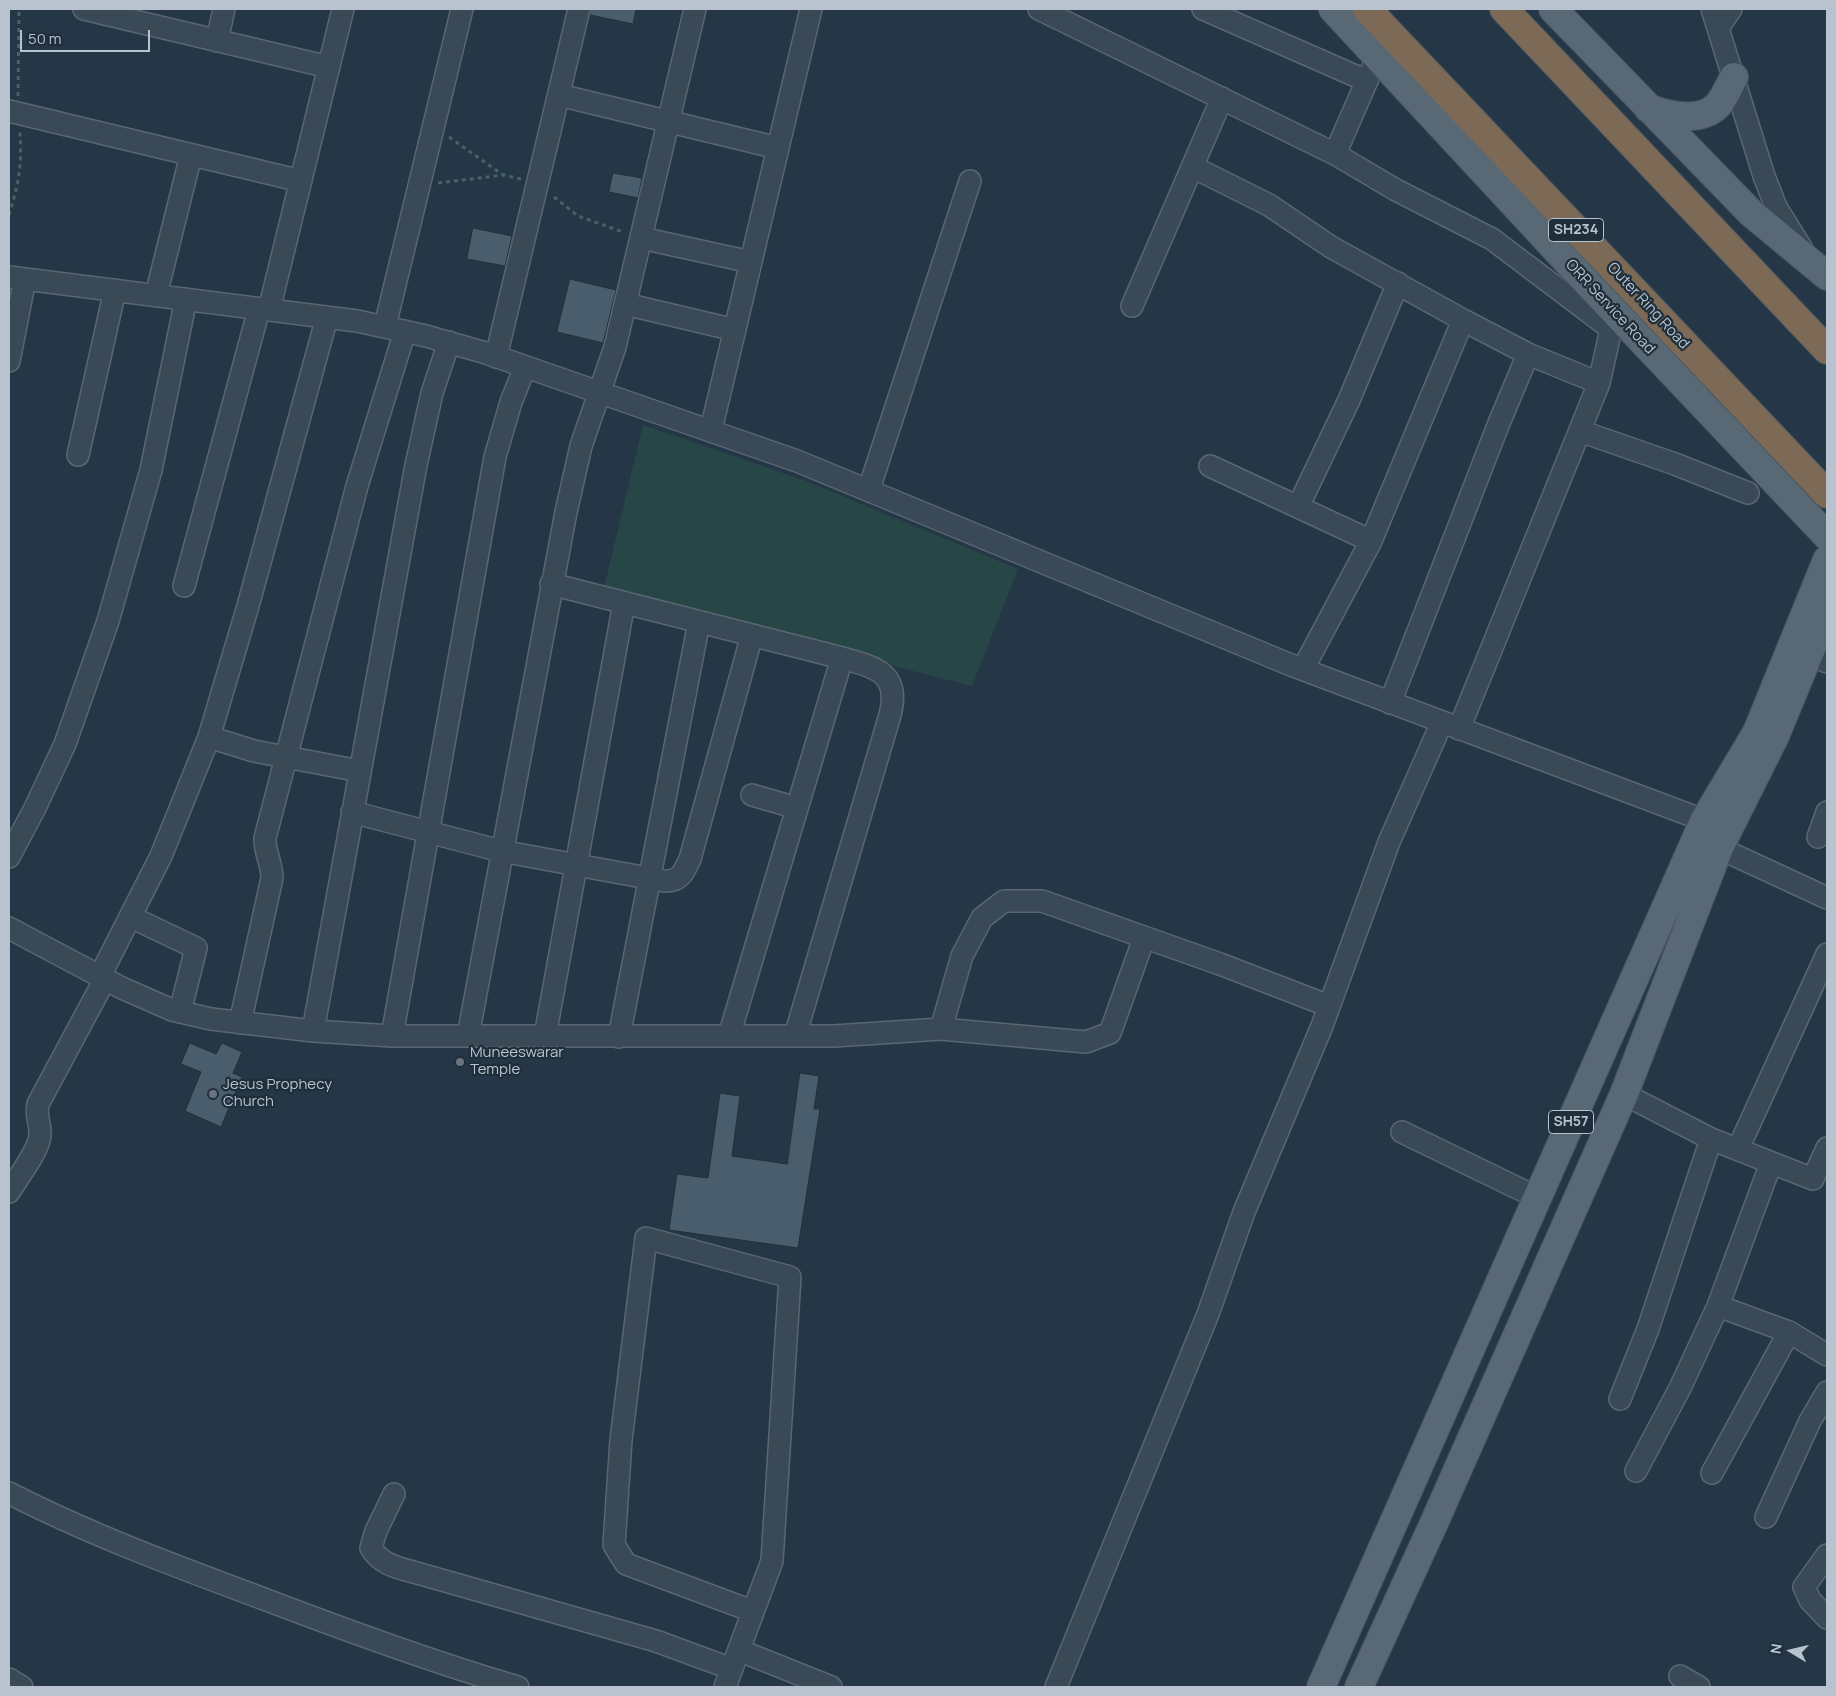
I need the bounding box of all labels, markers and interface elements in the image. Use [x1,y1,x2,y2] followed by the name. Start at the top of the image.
[22,20,152,52] scale bar
[28,28,62,49] text: 50 m
[1548,218,1604,242] road number: SH234
[1562,256,1658,358] street label: ORR Service Road
[1603,259,1693,353] street label: Outer Ring Road
[470,1044,564,1079] place label: Muneeswarar Temple
[454,1056,466,1068] marker: Muneeswarar Temple
[223,1076,332,1111] place label: Jesus Prophecy Church
[207,1088,219,1100] marker: Jesus Prophecy Church
[1548,1110,1594,1134] road number: SH57
[1766,1626,1816,1676] north arrow
[1766,1642,1786,1655] text: N

